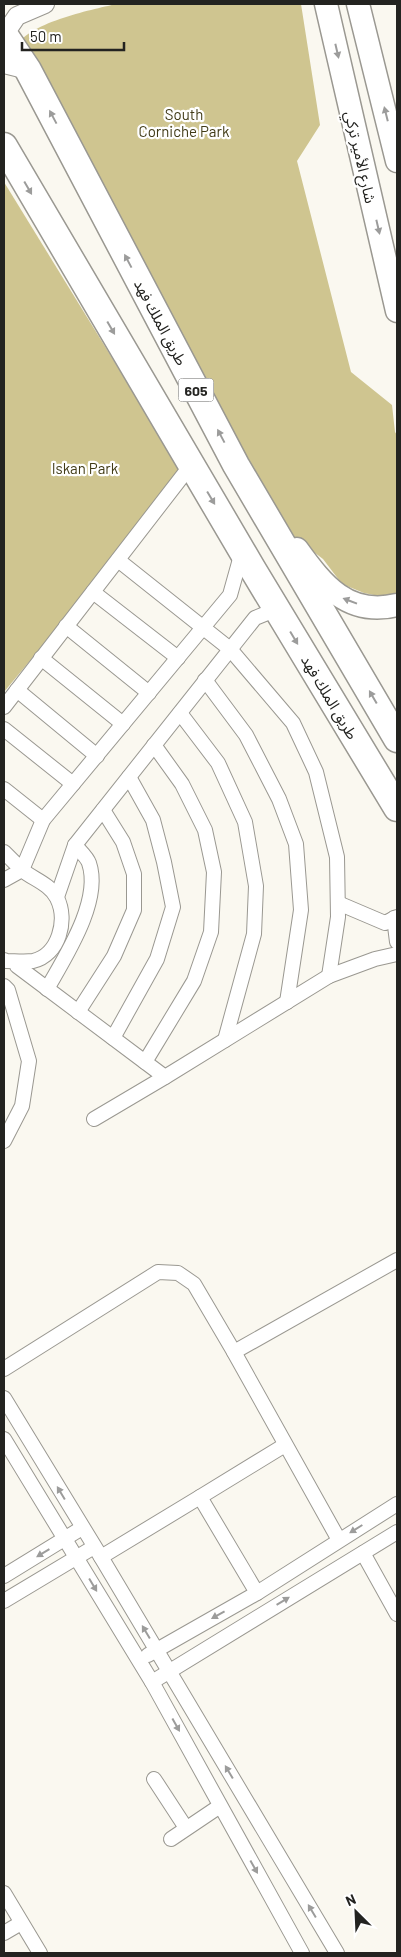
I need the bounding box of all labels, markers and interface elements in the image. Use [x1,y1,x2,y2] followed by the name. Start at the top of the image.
[22,20,125,52] scale bar
[30,27,62,45] text: 50 m
[333,44,341,59] one-way arrow
[139,105,230,140] park label: South Corniche Park
[381,106,389,121] one-way arrow
[338,109,380,206] street label: شارع الأمير تركي
[49,110,57,125] one-way arrow
[24,182,33,195] one-way arrow
[374,219,382,234] one-way arrow
[124,254,133,268] one-way arrow
[129,276,191,369] street label: طريق الملك فهد
[106,322,115,335] one-way arrow
[178,378,214,402] road number: 605
[216,429,225,443] one-way arrow
[52,459,119,477] park label: Iskan Park
[206,492,215,505] one-way arrow
[342,597,357,605] one-way arrow
[290,631,299,644] one-way arrow
[296,652,362,743] street label: طريق الملك فهد
[368,691,377,704] one-way arrow
[57,1487,66,1500] one-way arrow
[349,1524,362,1534] one-way arrow
[37,1548,50,1557] one-way arrow
[89,1578,98,1591] one-way arrow
[277,1597,290,1606] one-way arrow
[210,1611,225,1619] one-way arrow
[141,1626,150,1639] one-way arrow
[172,1717,180,1732] one-way arrow
[225,1764,233,1779] one-way arrow
[250,1860,258,1874] one-way arrow
[331,1887,381,1937] north arrow
[343,1890,358,1909] text: N
[308,1905,317,1918] one-way arrow

